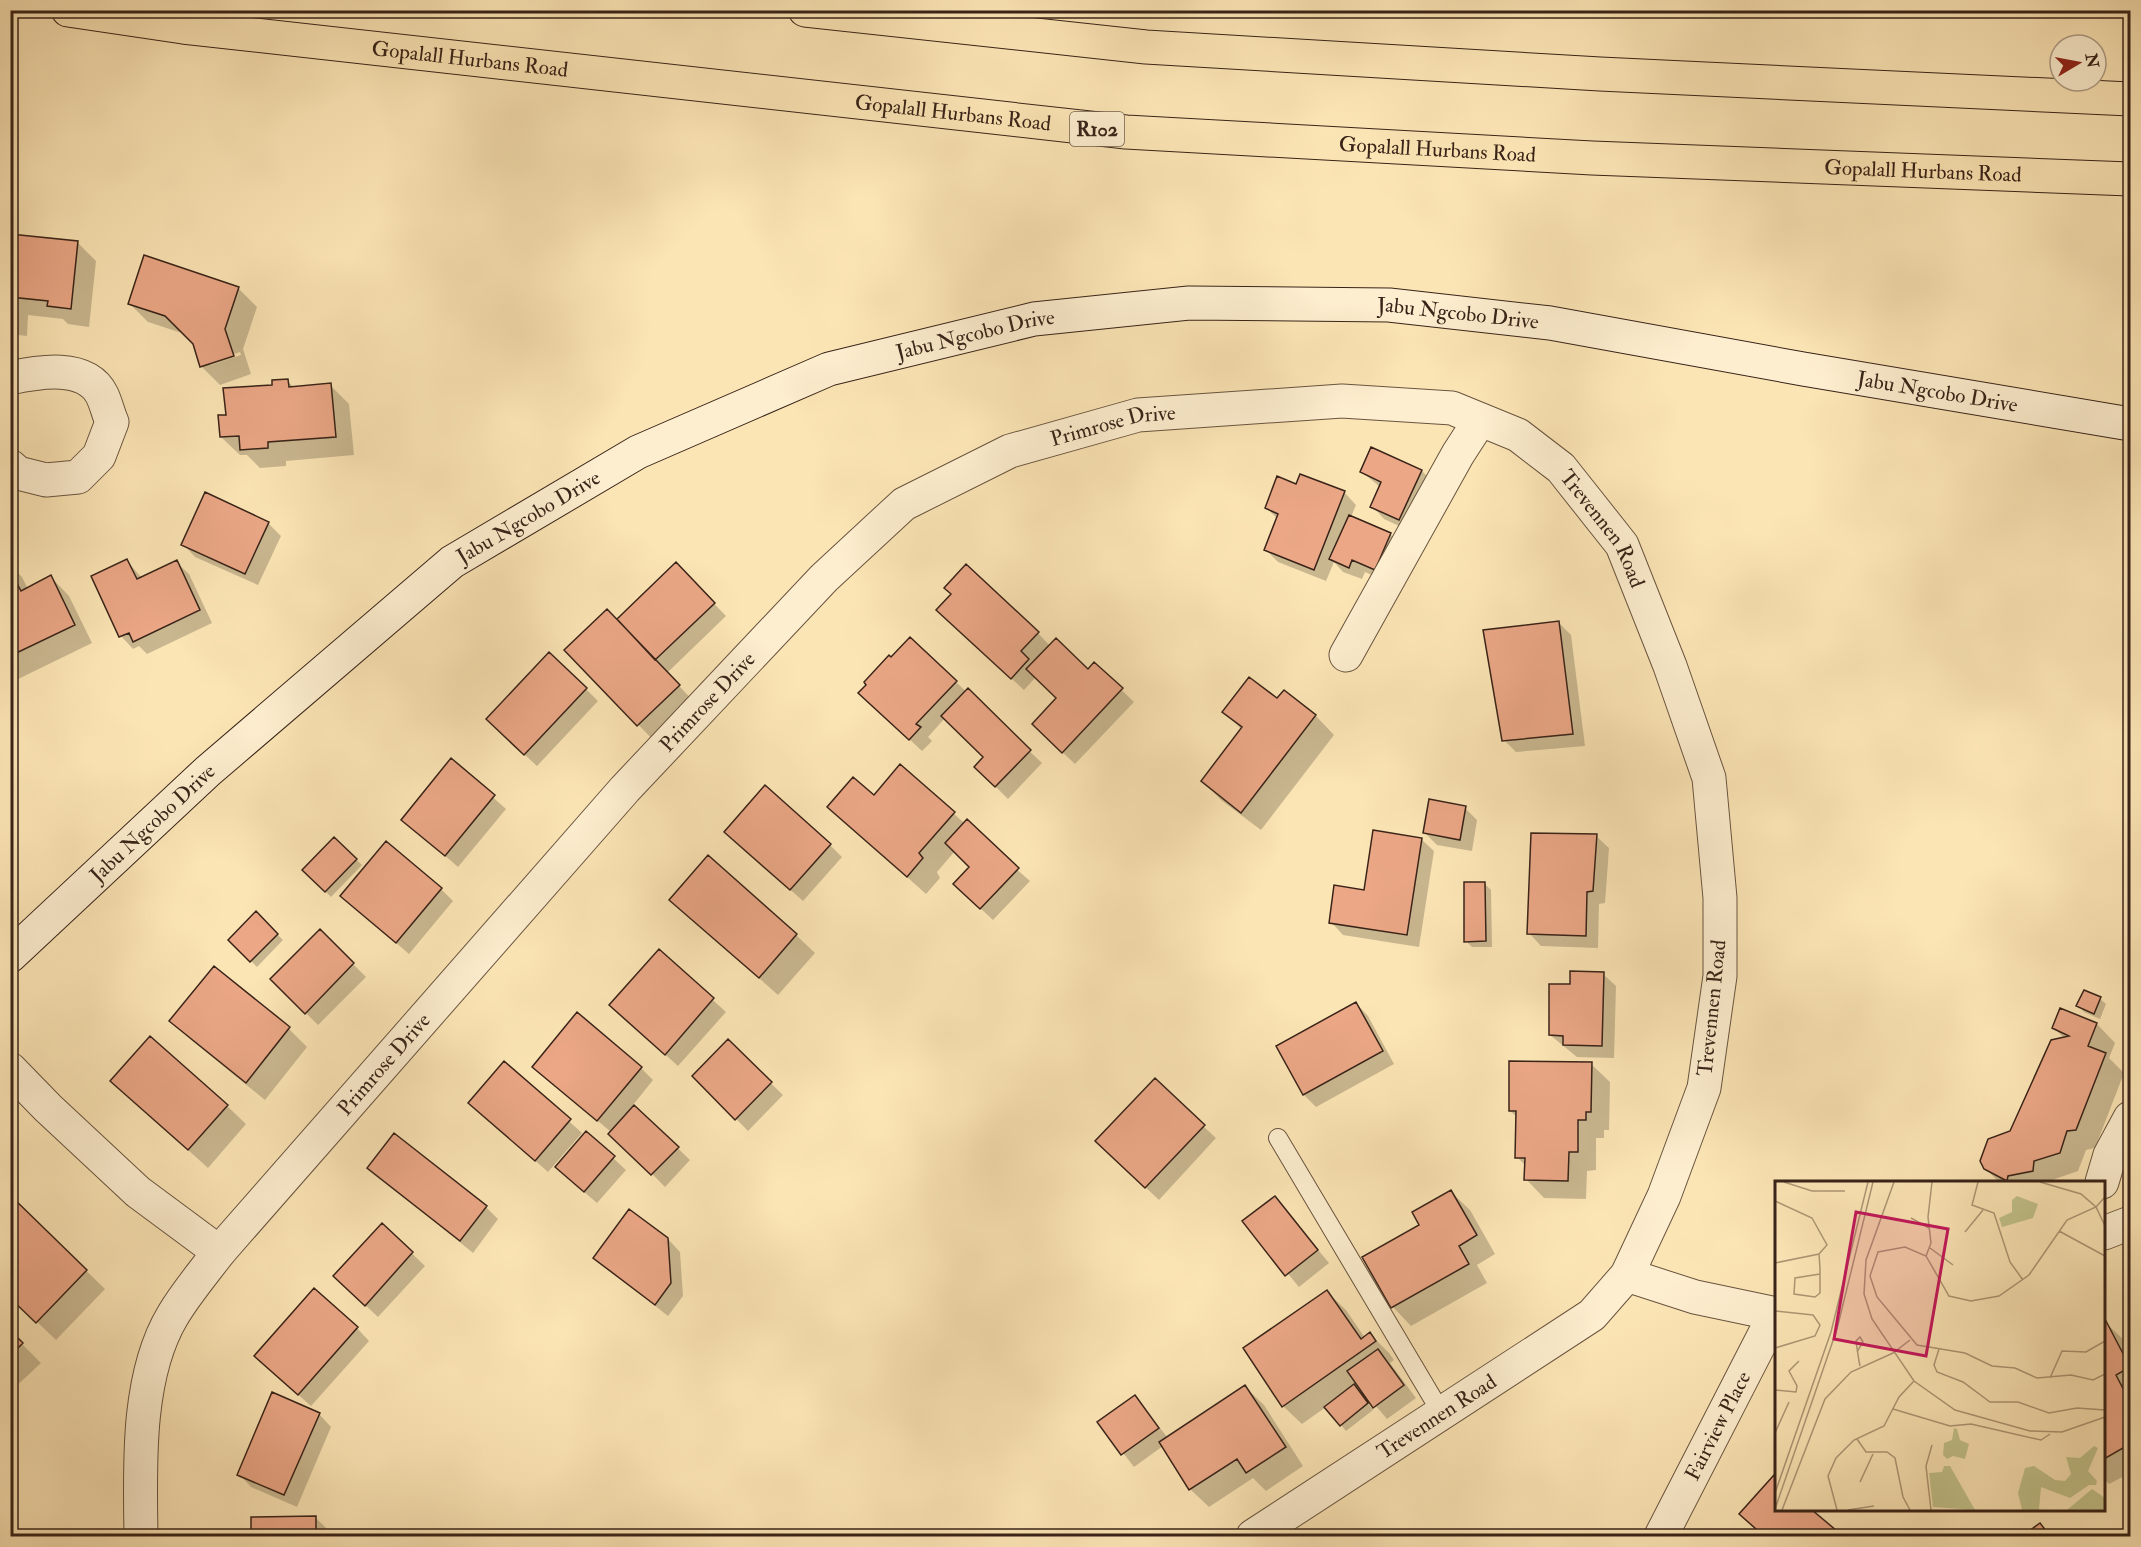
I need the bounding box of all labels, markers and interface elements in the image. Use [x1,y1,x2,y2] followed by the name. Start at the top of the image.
[2048,33,2108,93] north arrow
[370,35,570,83] street label: Gopalall Hurbans Road
[2081,51,2103,70] text: N
[853,88,1053,137] street label: Gopalall Hurbans Road
[1070,112,1124,146] road number: R102
[1338,130,1537,168] street label: Gopalall Hurbans Road
[1824,154,2023,188] street label: Gopalall Hurbans Road
[1376,291,1541,335] street label: Jabu Ngcobo Drive
[892,303,1056,366] street label: Jabu Ngcobo Drive
[1854,365,2020,418] street label: Jabu Ngcobo Drive
[1047,399,1177,453] street label: Primrose Drive
[451,464,605,570] street label: Jabu Ngcobo Drive
[1554,464,1651,592] street label: Trevennen Road
[654,646,761,758] street label: Primrose Drive
[83,757,221,889] street label: Jabu Ngcobo Drive
[1691,938,1733,1078] street label: Trevennen Road
[331,1007,436,1121] street label: Primrose Drive
[1775,1181,2105,1511] inset map
[1678,1366,1757,1485] street label: Fairview Place
[1372,1368,1502,1466] street label: Trevennen Road

